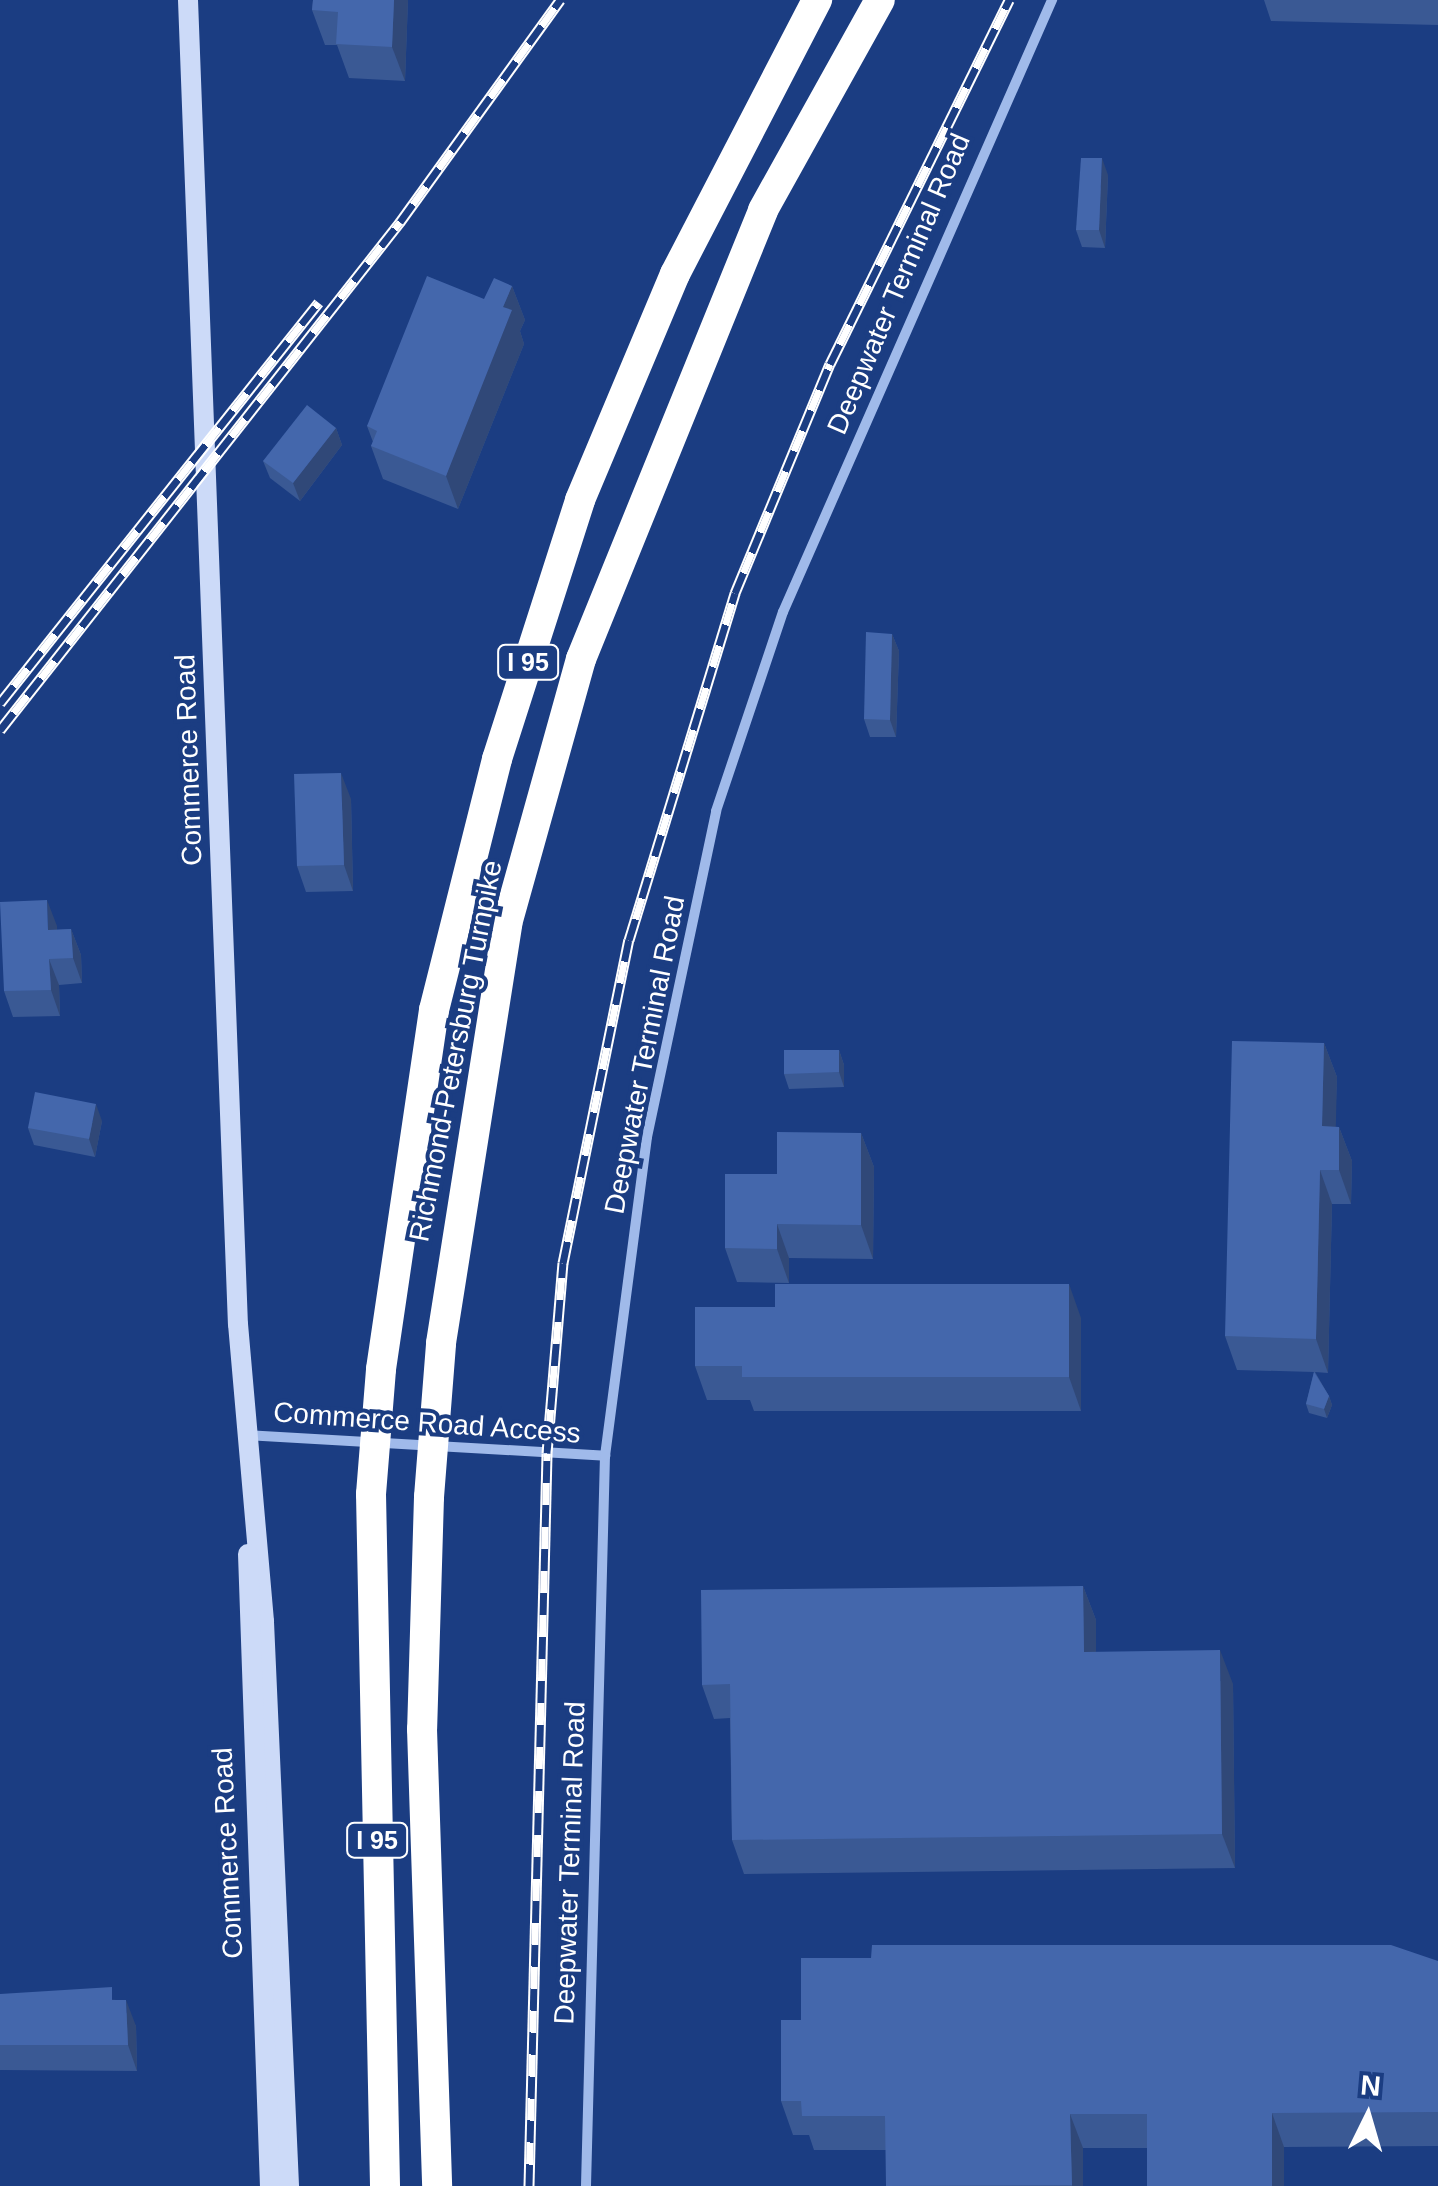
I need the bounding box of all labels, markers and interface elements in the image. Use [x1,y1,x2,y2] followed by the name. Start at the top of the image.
[820,128,978,440] street label: Deepwater Terminal Road
[496,642,560,682] road number: I 95
[169,654,209,866] street label: Commerce Road
[402,857,510,1245] street label: Richmond-Petersburg Turnpike
[598,893,692,1217] street label: Deepwater Terminal Road
[271,1395,583,1451] street label: Commerce Road Access
[548,1701,592,2025] street label: Deepwater Terminal Road
[206,1746,250,1960] street label: Commerce Road
[344,1820,410,1860] road number: I 95
[1318,2066,1418,2166] north arrow
[1359,2069,1382,2102] text: N

